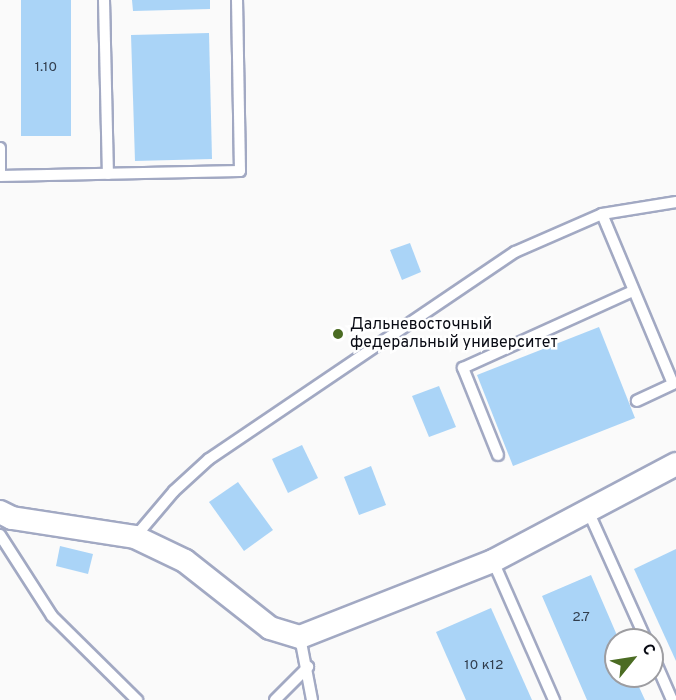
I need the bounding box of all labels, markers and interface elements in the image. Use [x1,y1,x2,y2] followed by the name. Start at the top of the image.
[35,60,57,76] house number: 1.10
[350,315,558,353] place label: Дальневосточный федеральный университет
[331,327,345,341] marker: Дальневосточный федеральный университет
[572,610,590,626] house number: 2.7
[604,628,664,688] north arrow
[637,641,659,659] text: С
[464,658,504,674] house number: 10 к12

